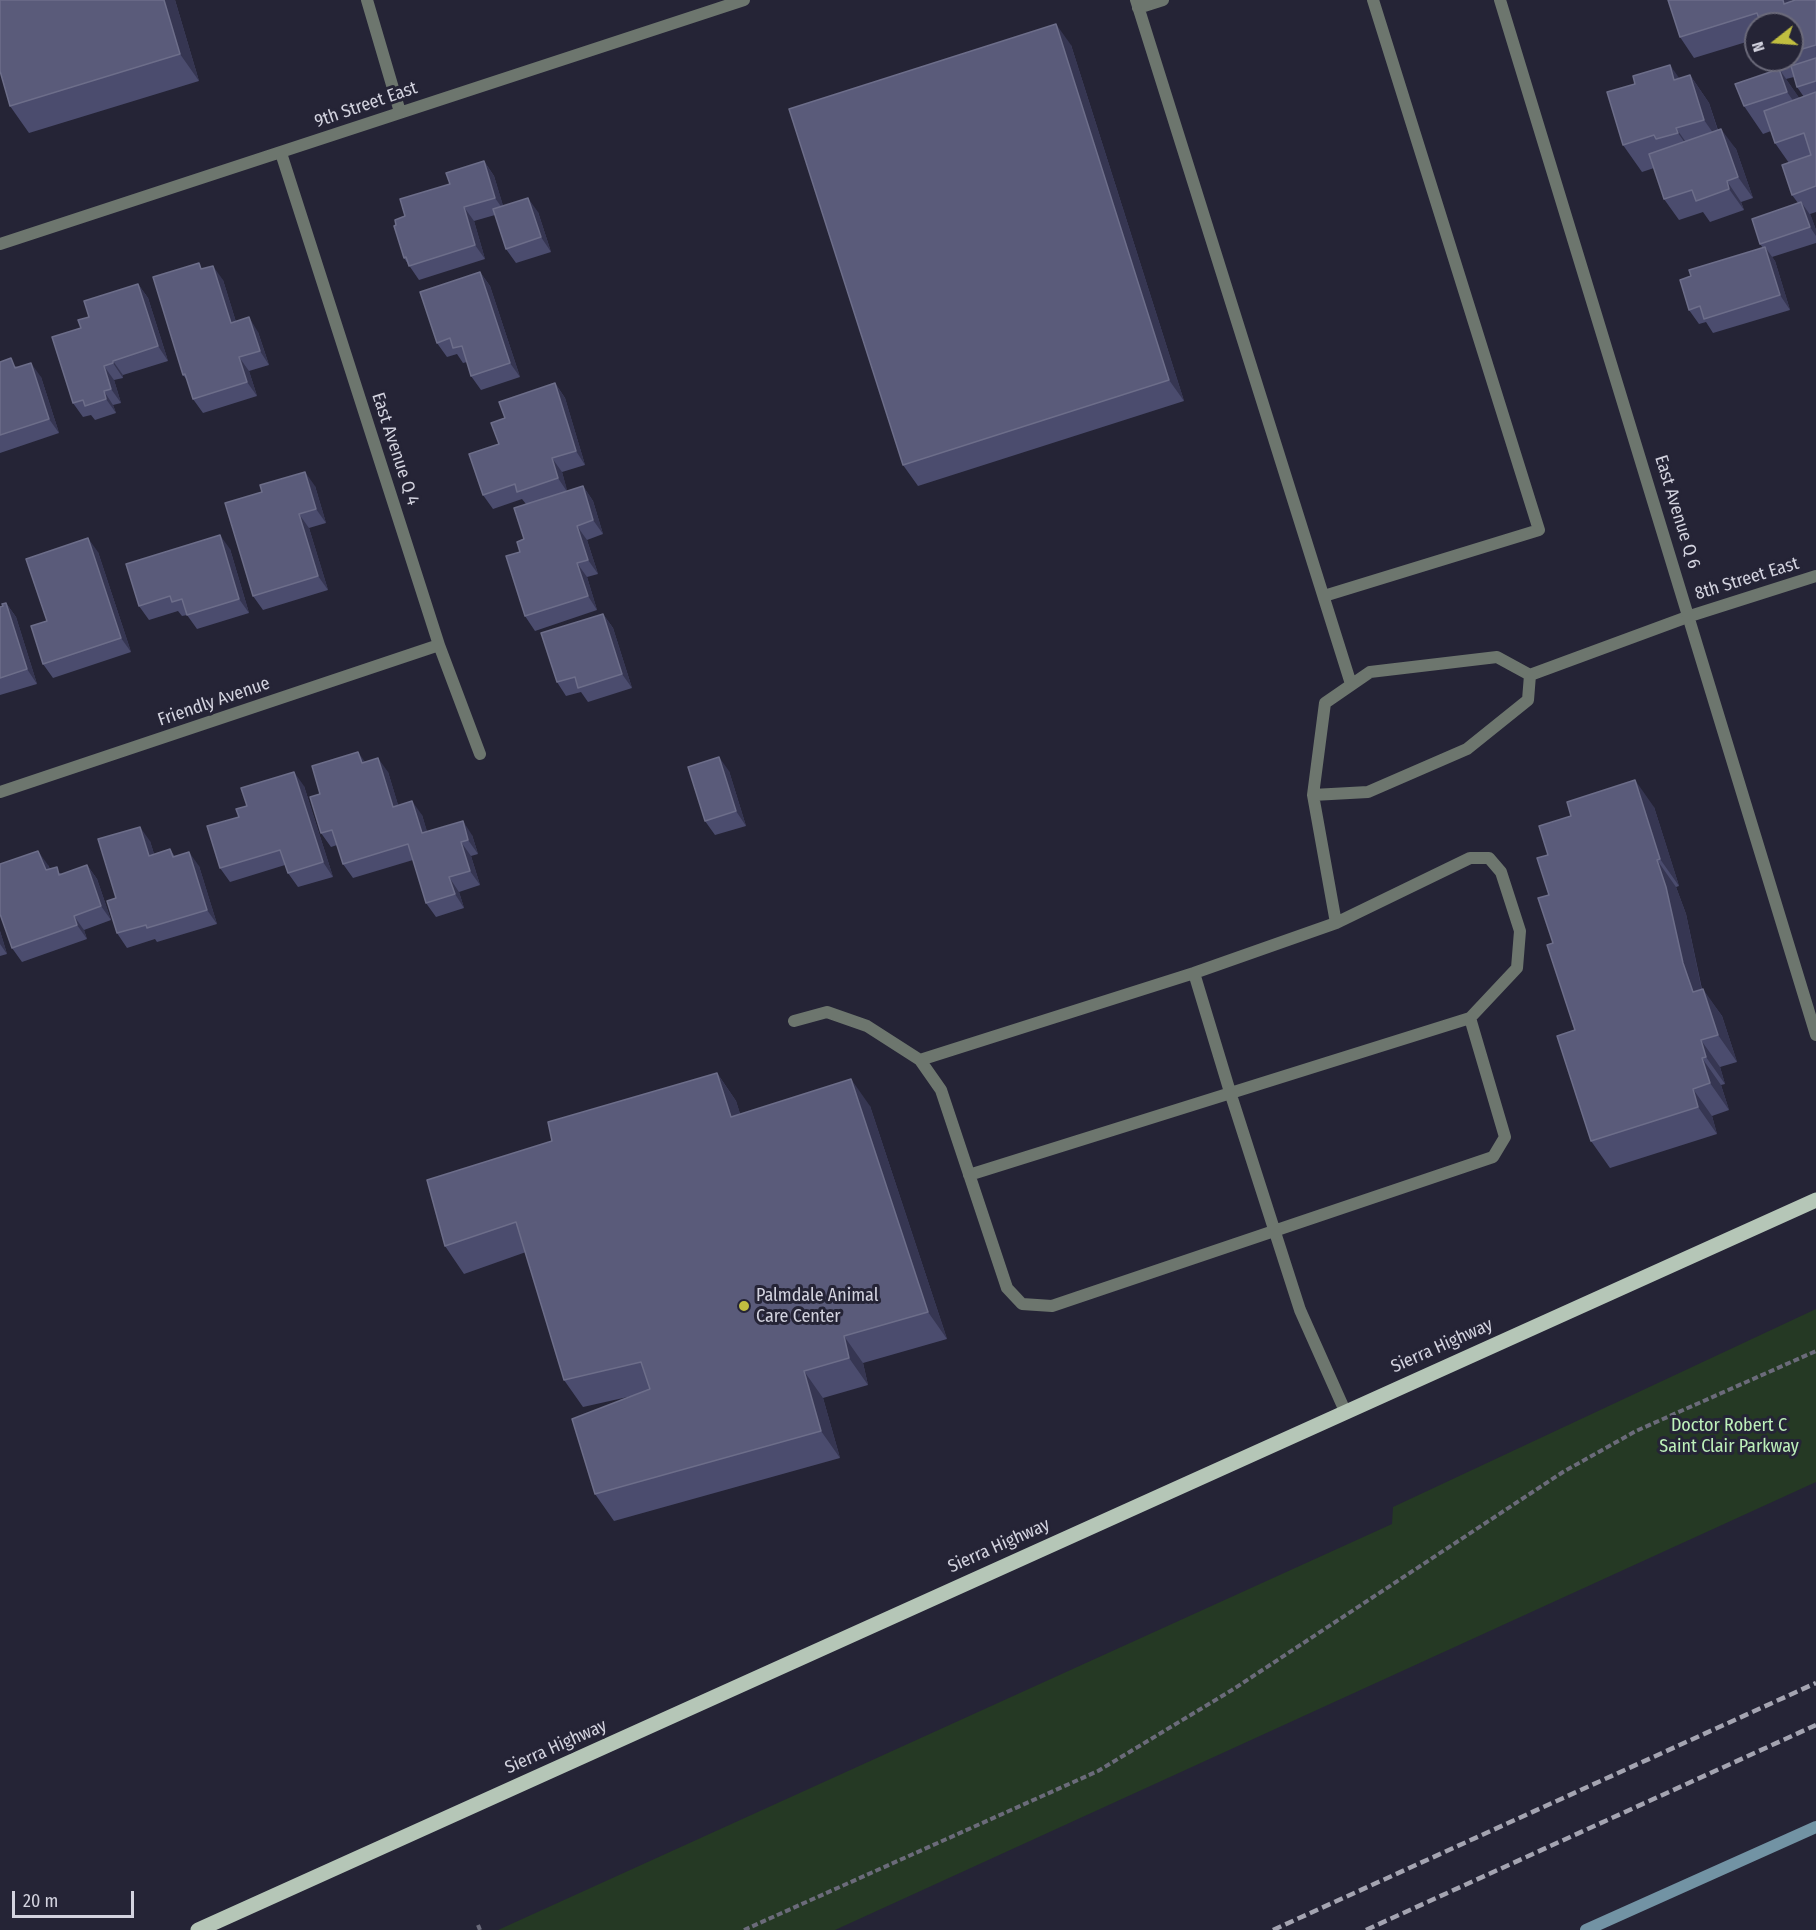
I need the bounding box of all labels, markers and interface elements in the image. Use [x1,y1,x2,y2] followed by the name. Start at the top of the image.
[1744,12,1804,72] north arrow
[1748,39,1769,54] text: N
[312,77,420,133] street label: 9th Street East
[367,390,423,508] street label: East Avenue Q 4
[1649,453,1705,571] street label: East Avenue Q 6
[1692,553,1802,605] street label: 8th Street East
[155,673,273,731] street label: Friendly Avenue
[756,1285,879,1328] place label: Palmdale Animal Care Center
[737,1299,751,1313] marker: Palmdale Animal Care Center
[1388,1314,1496,1378] street label: Sierra Highway
[1659,1415,1799,1458] park label: Doctor Robert C Saint Clair Parkway
[945,1514,1053,1578] street label: Sierra Highway
[502,1715,610,1779] street label: Sierra Highway
[15,1879,136,1917] scale bar
[23,1890,58,1912] text: 20 m

